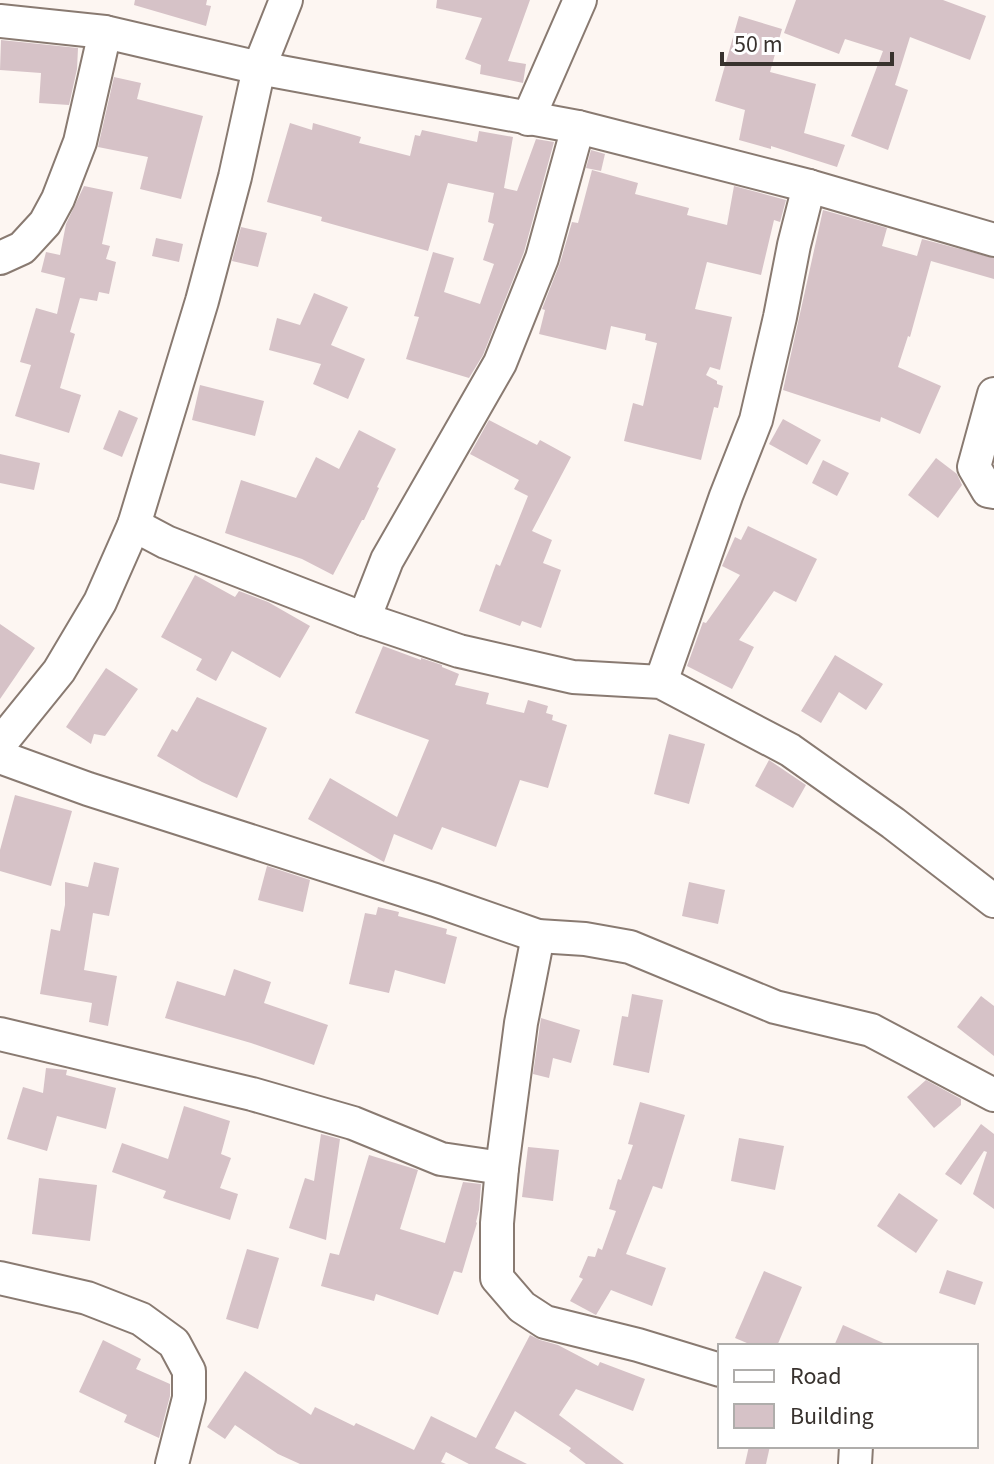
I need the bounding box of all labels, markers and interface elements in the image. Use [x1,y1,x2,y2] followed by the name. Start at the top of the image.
[722,16,892,66] scale bar
[734,27,783,62] text: 50 m
[718,1344,978,1448] legend
[790,1359,842,1394] text: Road
[790,1399,874,1434] text: Building

